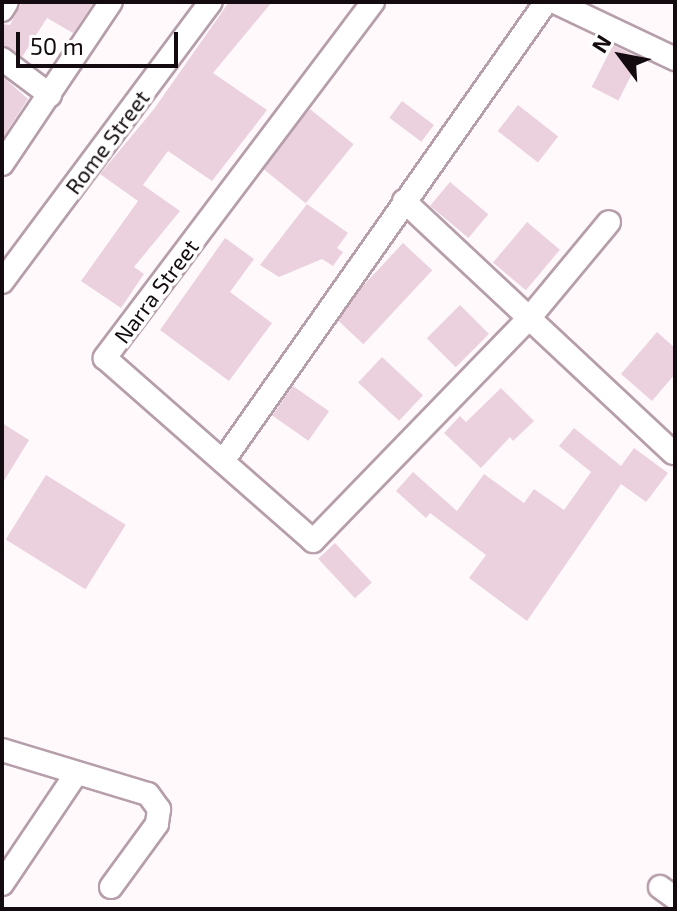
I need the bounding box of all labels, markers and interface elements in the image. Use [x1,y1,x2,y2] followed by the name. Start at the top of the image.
[20,16,182,66] scale bar
[581,16,661,96] north arrow
[585,30,616,57] text: N
[30,31,84,60] text: 50 m
[59,85,155,199] street label: Rome Street
[108,234,204,348] street label: Narra Street

